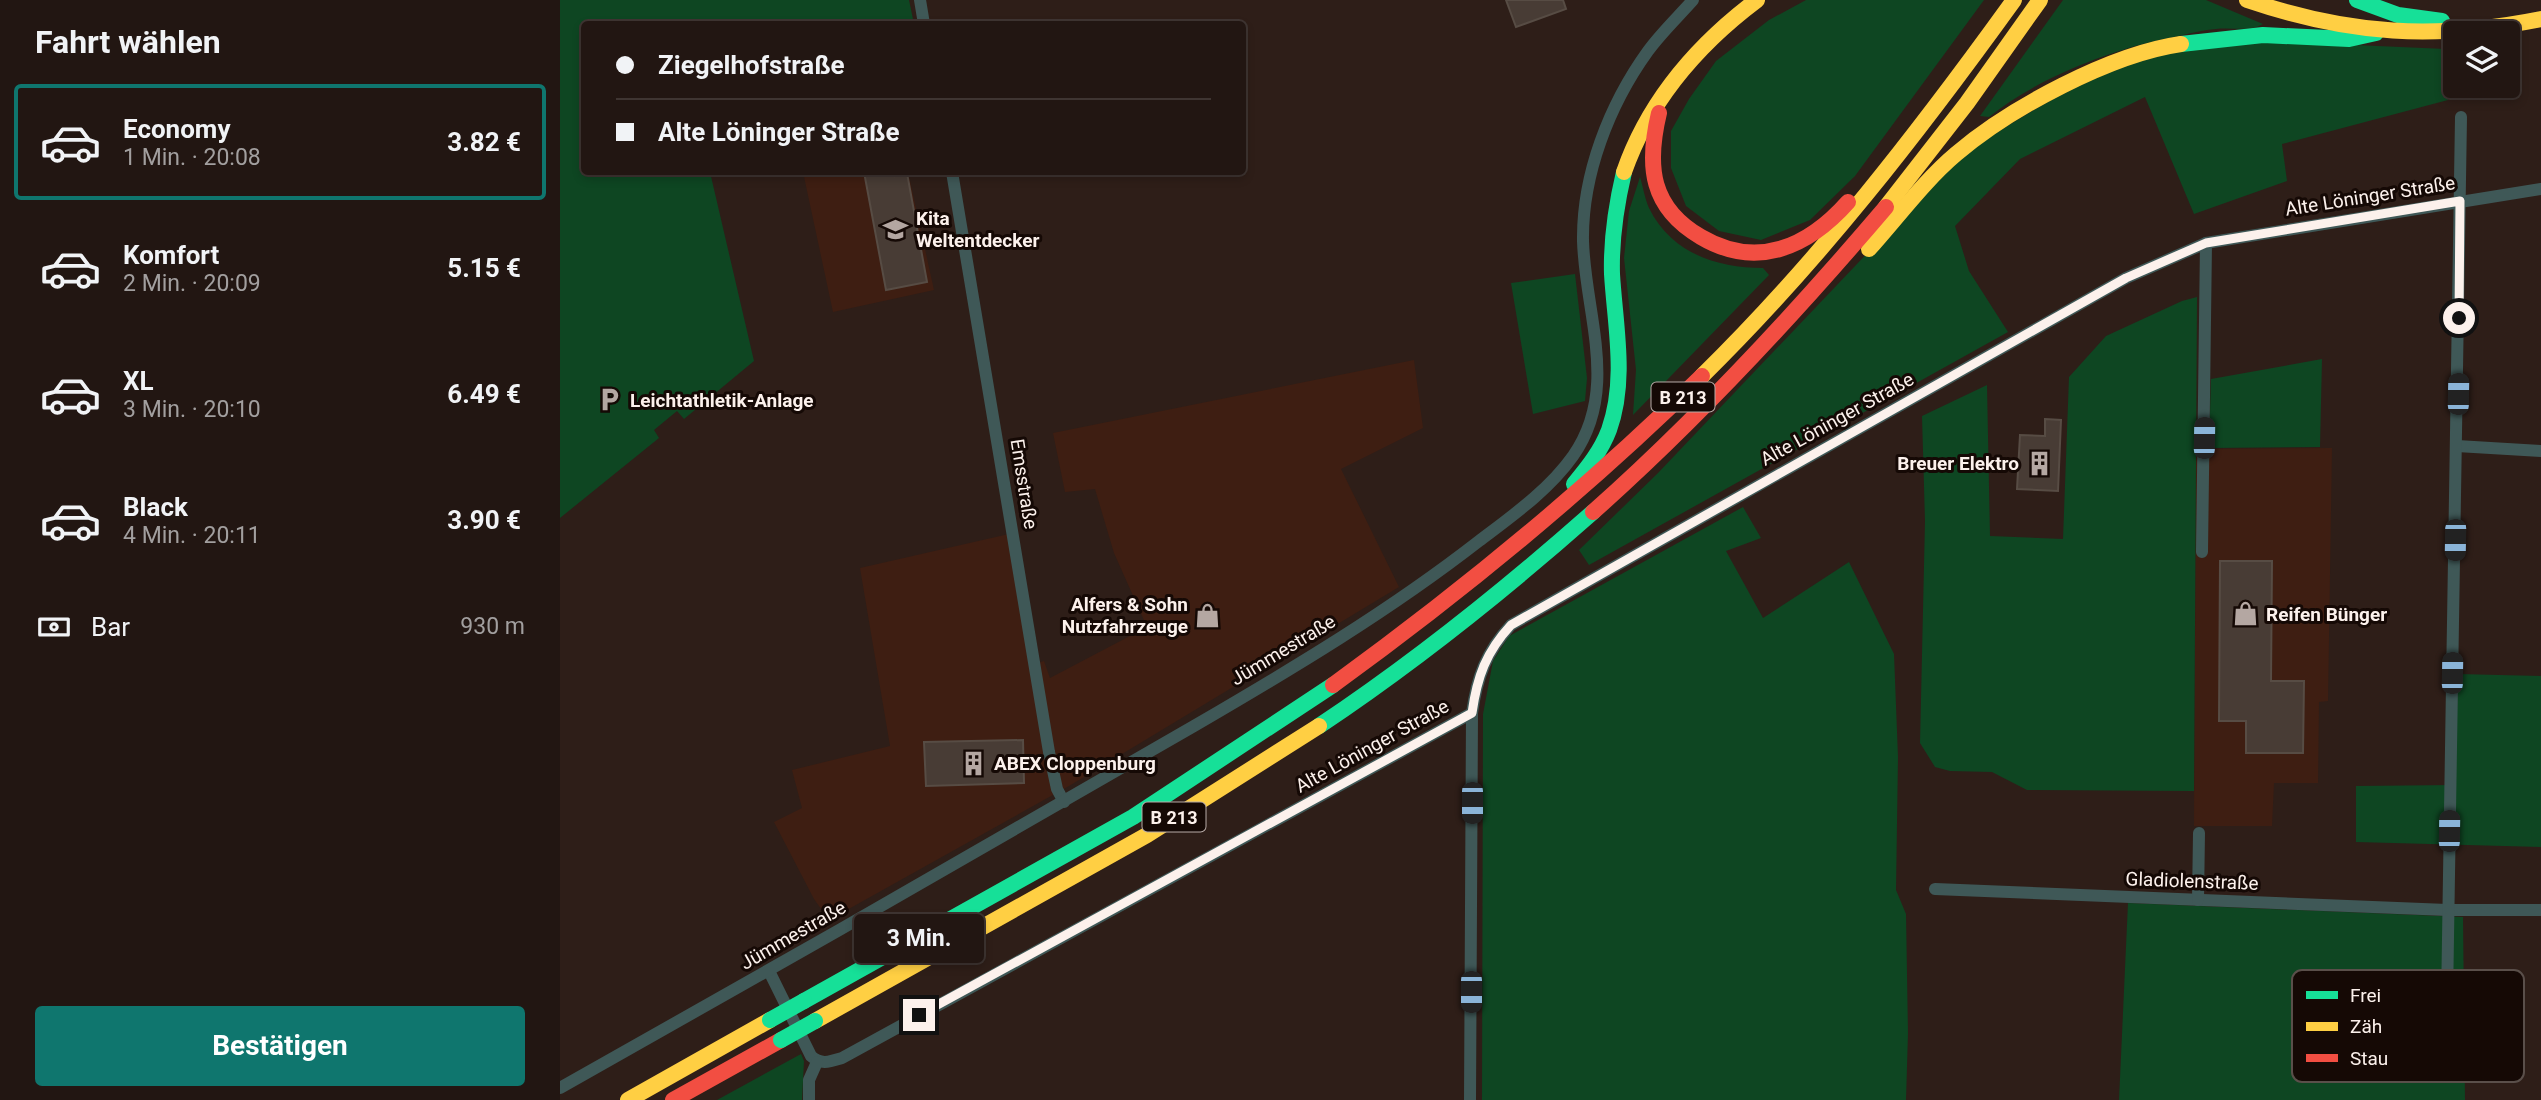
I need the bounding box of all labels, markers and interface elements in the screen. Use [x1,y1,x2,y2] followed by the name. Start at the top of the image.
[2443,21,2520,98] map controls
[2443,21,2520,98] button: layers
[35,23,221,61] text: Fahrt wählen
[658,50,845,80] text: Ziegelhofstraße
[39,111,102,174] icon: car
[123,114,230,144] text: Economy
[658,117,900,147] text: Alte Löninger Straße
[447,127,521,157] text: 3.82 €
[123,144,261,171] text: 1 Min. · 20:08
[2283,171,2457,221] street label: Alte Löninger Straße
[916,207,1039,252] place label: Kita Weltentdecker
[882,215,910,243] school or university icon: Kita Weltentdecker
[39,237,102,300] icon: car
[123,240,219,270] text: Komfort
[447,253,521,283] text: 5.15 €
[123,270,261,297] text: 2 Min. · 20:09
[2443,302,2475,334] route start
[39,363,102,426] icon: car
[123,366,154,396] text: XL
[1756,367,1918,471] street label: Alte Löninger Straße
[2448,373,2469,415] car
[447,379,521,409] text: 6.49 €
[1652,382,1714,412] road number: B 213
[596,386,624,414] parking icon: Leichtathletik-Anlage
[630,389,814,412] place label: Leichtathletik-Anlage
[123,396,261,423] text: 3 Min. · 20:10
[2194,417,2215,459] car
[1006,437,1042,531] street label: Emsstraße
[2025,449,2053,477] building icon: Breuer Elektro
[1897,452,2019,475] place label: Breuer Elektro
[39,489,102,552] icon: car
[123,492,188,522] text: Black
[447,505,521,535] text: 3.90 €
[2445,519,2466,561] car
[123,522,261,549] text: 4 Min. · 20:11
[1062,593,1188,638] place label: Alfers & Sohn Nutzfahrzeuge
[2232,600,2260,628] shop icon: Reifen Bünger
[1194,601,1222,629] shop icon: Alfers & Sohn Nutzfahrzeuge
[2266,603,2387,626] place label: Reifen Bünger
[35,608,73,646] icon: cash
[1226,610,1340,690] street label: Jümmestraße
[91,612,130,642] text: Bar
[460,613,525,640] text: 930 m
[2442,652,2463,694] car
[1291,694,1453,798] street label: Alte Löninger Straße
[960,749,988,777] building icon: ABEX Cloppenburg
[994,752,1156,775] place label: ABEX Cloppenburg
[1462,782,1483,824] car
[1142,802,1206,832] road number: B 213
[2439,810,2460,852] car
[2125,867,2259,895] street label: Gladiolenstraße
[736,896,850,974] street label: Jümmestraße
[854,914,984,962] callout: 3 Min.
[887,925,951,952] text: 3 Min.
[2292,970,2524,1082] legend
[1461,971,1482,1013] car
[2350,984,2381,1007] text: Frei
[903,999,935,1031] route end
[35,1006,525,1086] button: Bestätigen
[2350,1015,2382,1038] text: Zäh
[2350,1047,2388,1070] text: Stau

